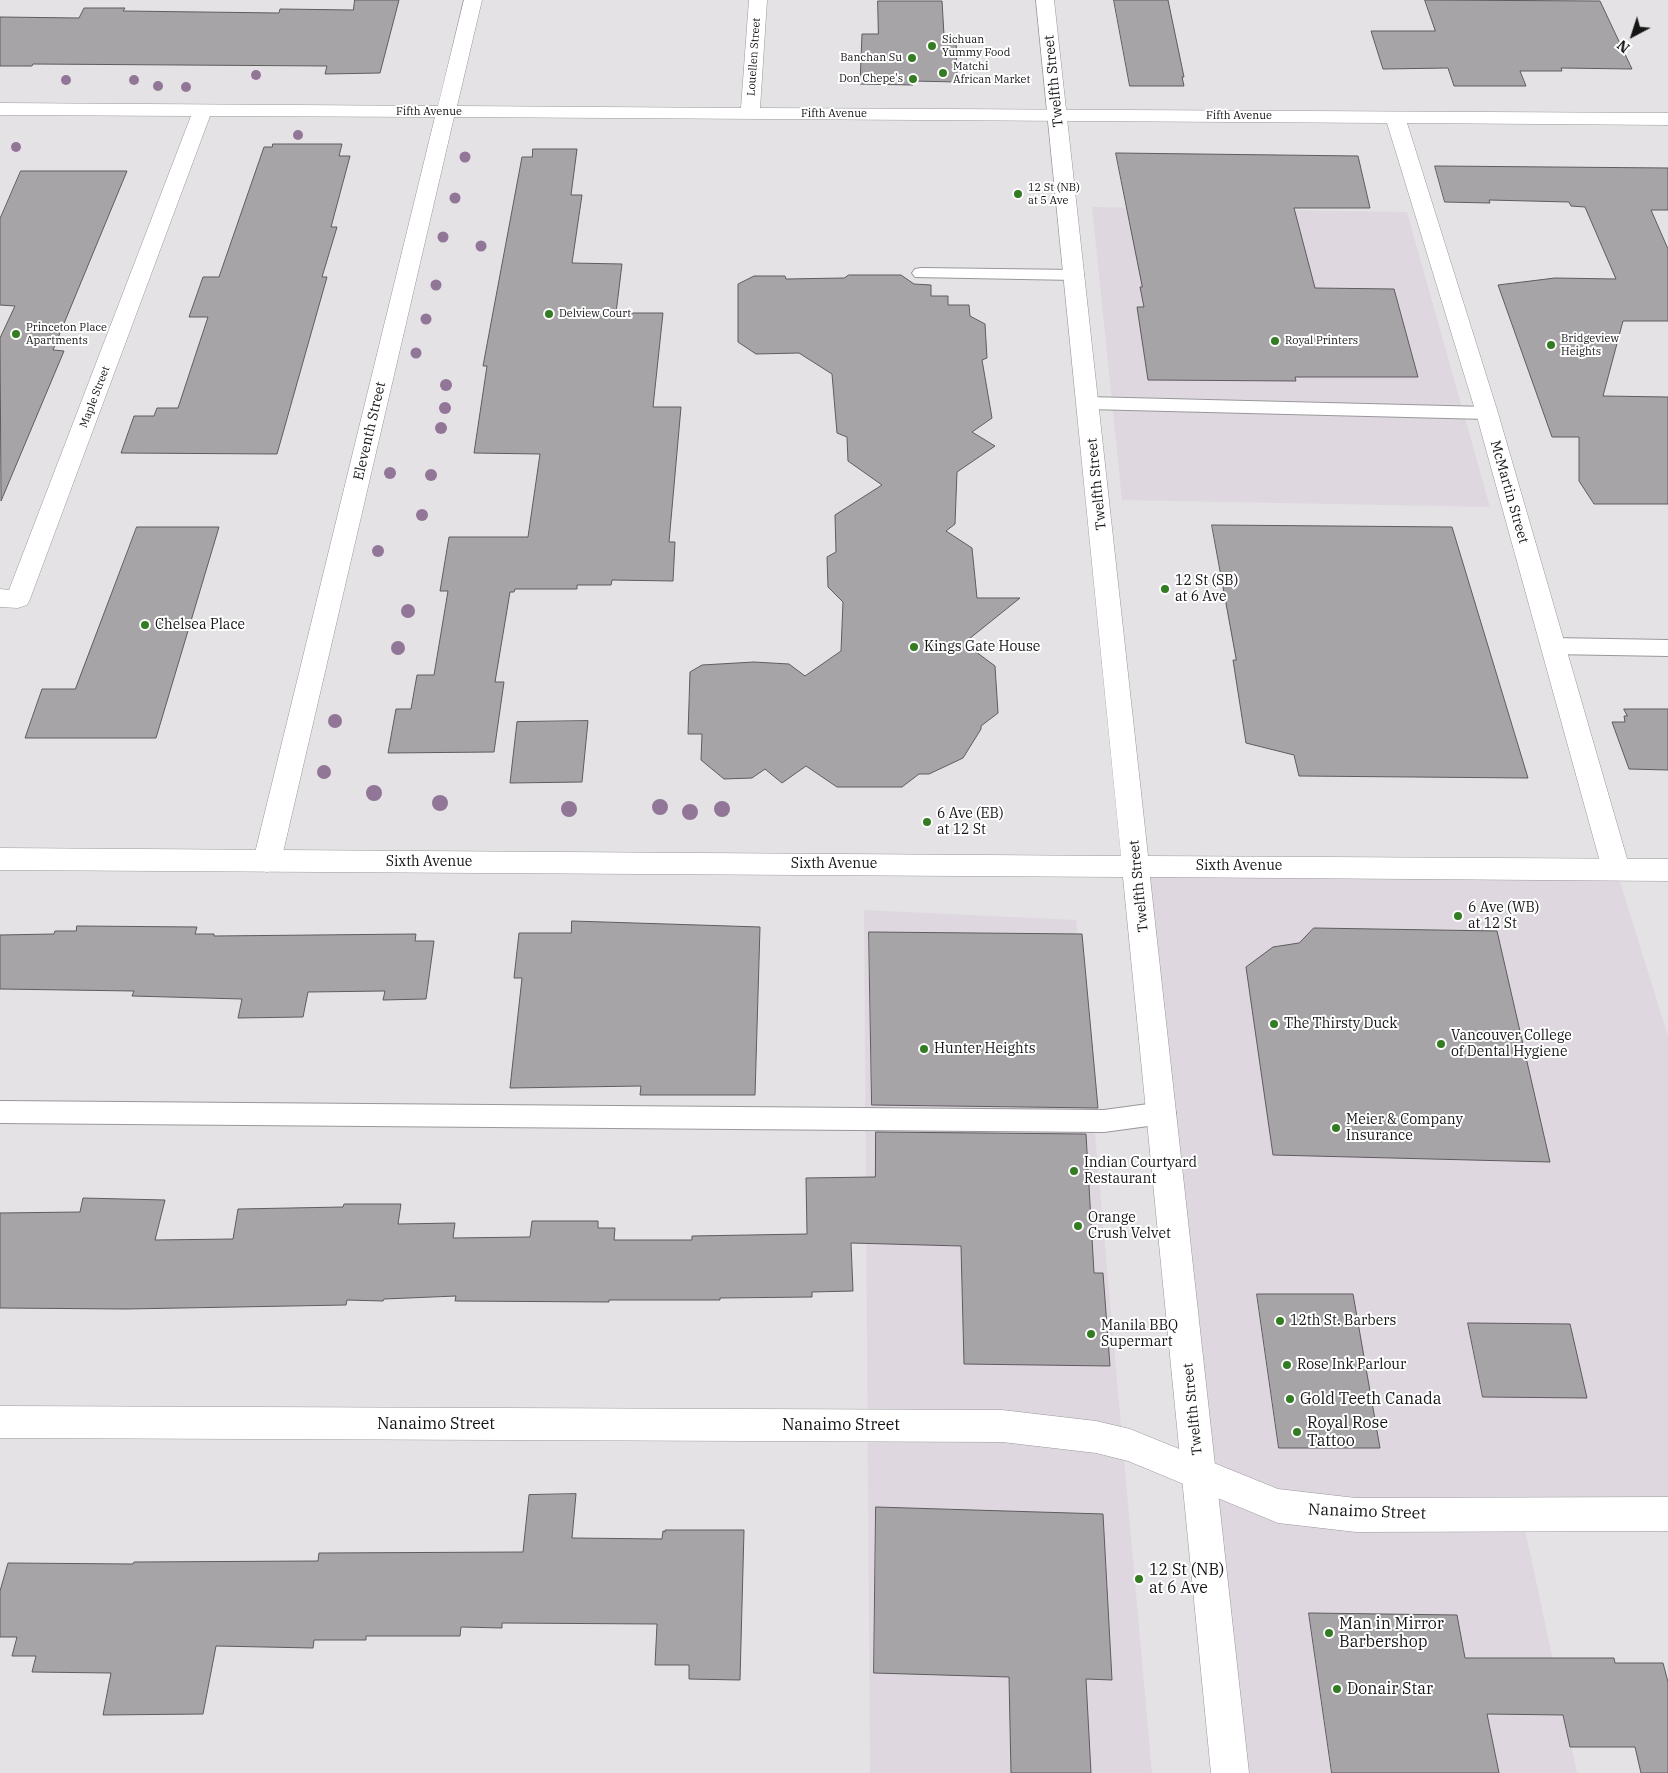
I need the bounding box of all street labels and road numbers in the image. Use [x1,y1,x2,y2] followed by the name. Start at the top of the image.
[745,17,763,97] street label: Louellen Street
[1041,34,1067,128] street label: Twelfth Street
[396,105,462,119] street label: Fifth Avenue
[801,107,867,121] street label: Fifth Avenue
[1206,109,1272,123] street label: Fifth Avenue
[77,364,113,430] street label: Maple Street
[350,380,390,482] street label: Eleventh Street
[1084,437,1110,531] street label: Twelfth Street
[1486,438,1532,546] street label: McMartin Street
[1126,839,1152,933] street label: Twelfth Street
[386,854,472,870] street label: Sixth Avenue
[791,856,877,872] street label: Sixth Avenue
[1196,858,1282,874] street label: Sixth Avenue
[1180,1362,1206,1456] street label: Twelfth Street
[377,1414,495,1434] street label: Nanaimo Street
[782,1415,900,1435] street label: Nanaimo Street
[1308,1500,1426,1524] street label: Nanaimo Street

